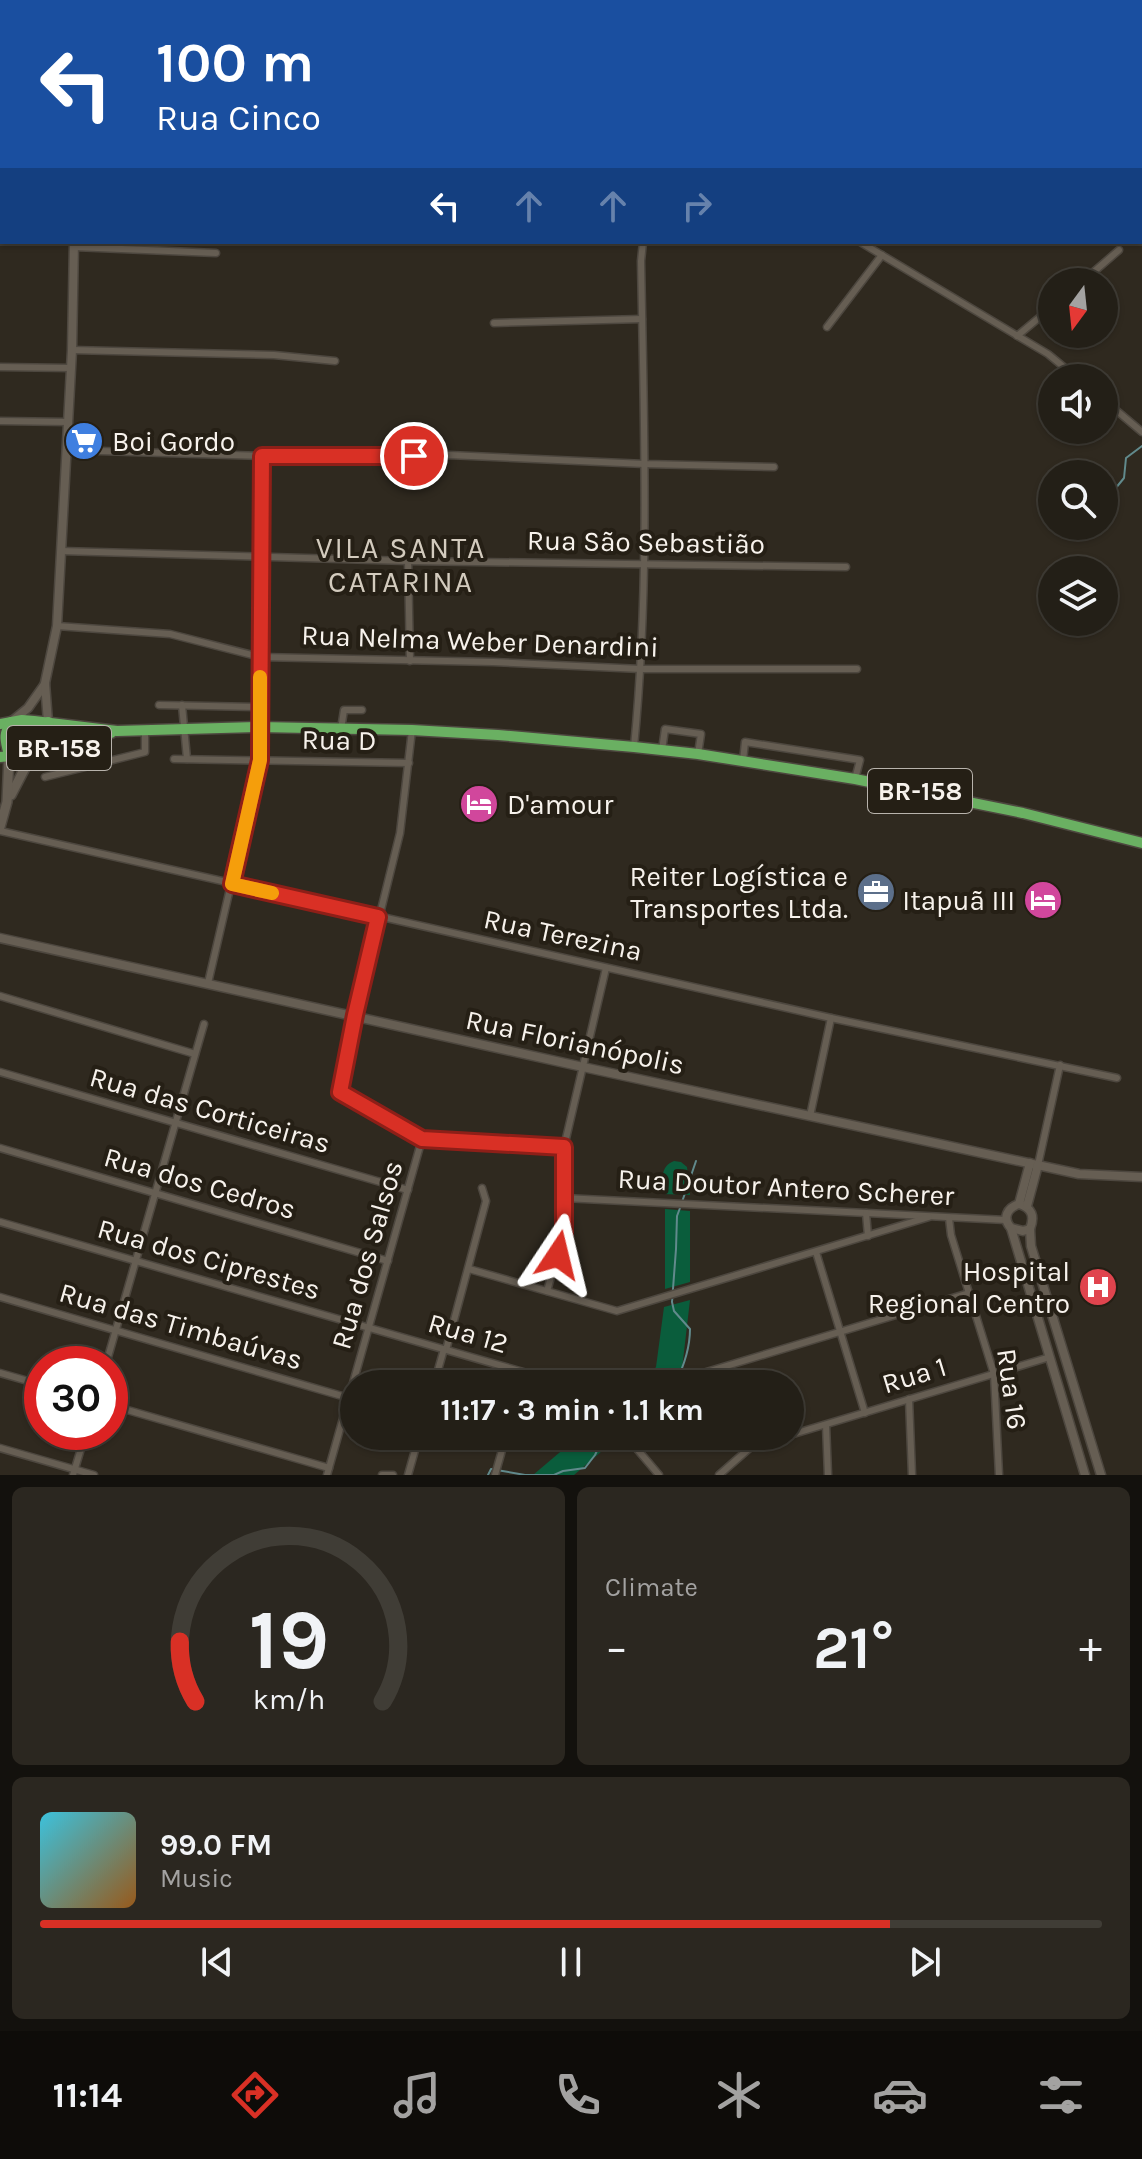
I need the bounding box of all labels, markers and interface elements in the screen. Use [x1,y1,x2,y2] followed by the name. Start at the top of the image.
[156,30,314,95] text: 100 m
[24,32,128,136] icon: left
[156,97,321,139] text: Rua Cinco
[423,184,467,228] icon: left
[507,184,551,228] icon: ahead
[591,184,635,228] icon: ahead
[675,184,719,228] icon: right
[1038,268,1118,348] north arrow
[1038,268,1118,636] map controls
[1038,364,1118,444] button: sound
[63,420,105,462] supermarket icon: Boi Gordo
[380,422,448,490] pin
[112,425,235,458] place label: Boi Gordo
[392,434,436,478] icon: arrive
[1038,460,1118,540] button: search
[527,523,765,561] street label: Rua São Sebastião
[316,530,486,600] district label: VILA SANTA CATARINA
[1038,556,1118,636] button: layers
[301,618,659,664] street label: Rua Nelma Weber Denardini
[301,723,377,757] street label: Rua D
[7,726,111,770] road number: BR-158
[868,769,972,813] road number: BR-158
[458,783,500,825] hotel icon: D'amour
[507,788,614,821] place label: D'amour
[629,860,848,925] place label: Reiter Logística e Transportes Ltda.
[855,871,897,913] office icon: Reiter Logística e Transportes Ltda.
[1022,879,1064,921] hotel icon: Itapuã III
[902,884,1015,917] place label: Itapuã III
[481,902,645,968] street label: Rua Terezina
[463,1003,687,1081] street label: Rua Florianópolis
[86,1060,334,1160] street label: Rua das Corticeiras
[100,1140,300,1226] street label: Rua dos Cedros
[324,1157,410,1353] street label: Rua dos Salsos
[617,1162,956,1212] street label: Rua Doutor Antero Scherer
[94,1211,324,1307] street label: Rua dos Ciprestes
[516,1213,600,1297] position arrow
[868,1255,1070,1320] place label: Hospital Regional Centro
[1077,1266,1119,1308] hospital icon: Hospital Regional Centro
[56,1276,306,1376] street label: Rua das Timbaúvas
[424,1306,512,1360] street label: Rua 12
[24,1346,128,1450] speed limit sign: 30
[990,1346,1034,1432] street label: Rua 16
[878,1350,950,1400] street label: Rua 1
[440,1392,704,1428] text: 11:17 · 3 min · 1.1 km
[605,1572,698,1603] text: Climate
[248,1592,329,1689] text: 19
[813,1613,894,1683] text: 21°
[605,1622,628,1673] text: −
[1079,1622,1102,1673] text: +
[252,1683,325,1716] text: km/h
[160,1827,272,1863] text: 99.0 FM
[160,1863,233,1894] text: Music
[195,1940,239,1984] icon: previous
[549,1940,593,1984] icon: pause
[903,1940,947,1984] icon: next
[227,2067,283,2123] icon: directions
[389,2067,445,2123] icon: music
[550,2067,606,2123] icon: phone
[711,2067,767,2123] icon: climate
[872,2067,928,2123] icon: car
[1033,2067,1089,2123] icon: filters
[53,2074,122,2116] text: 11:14

